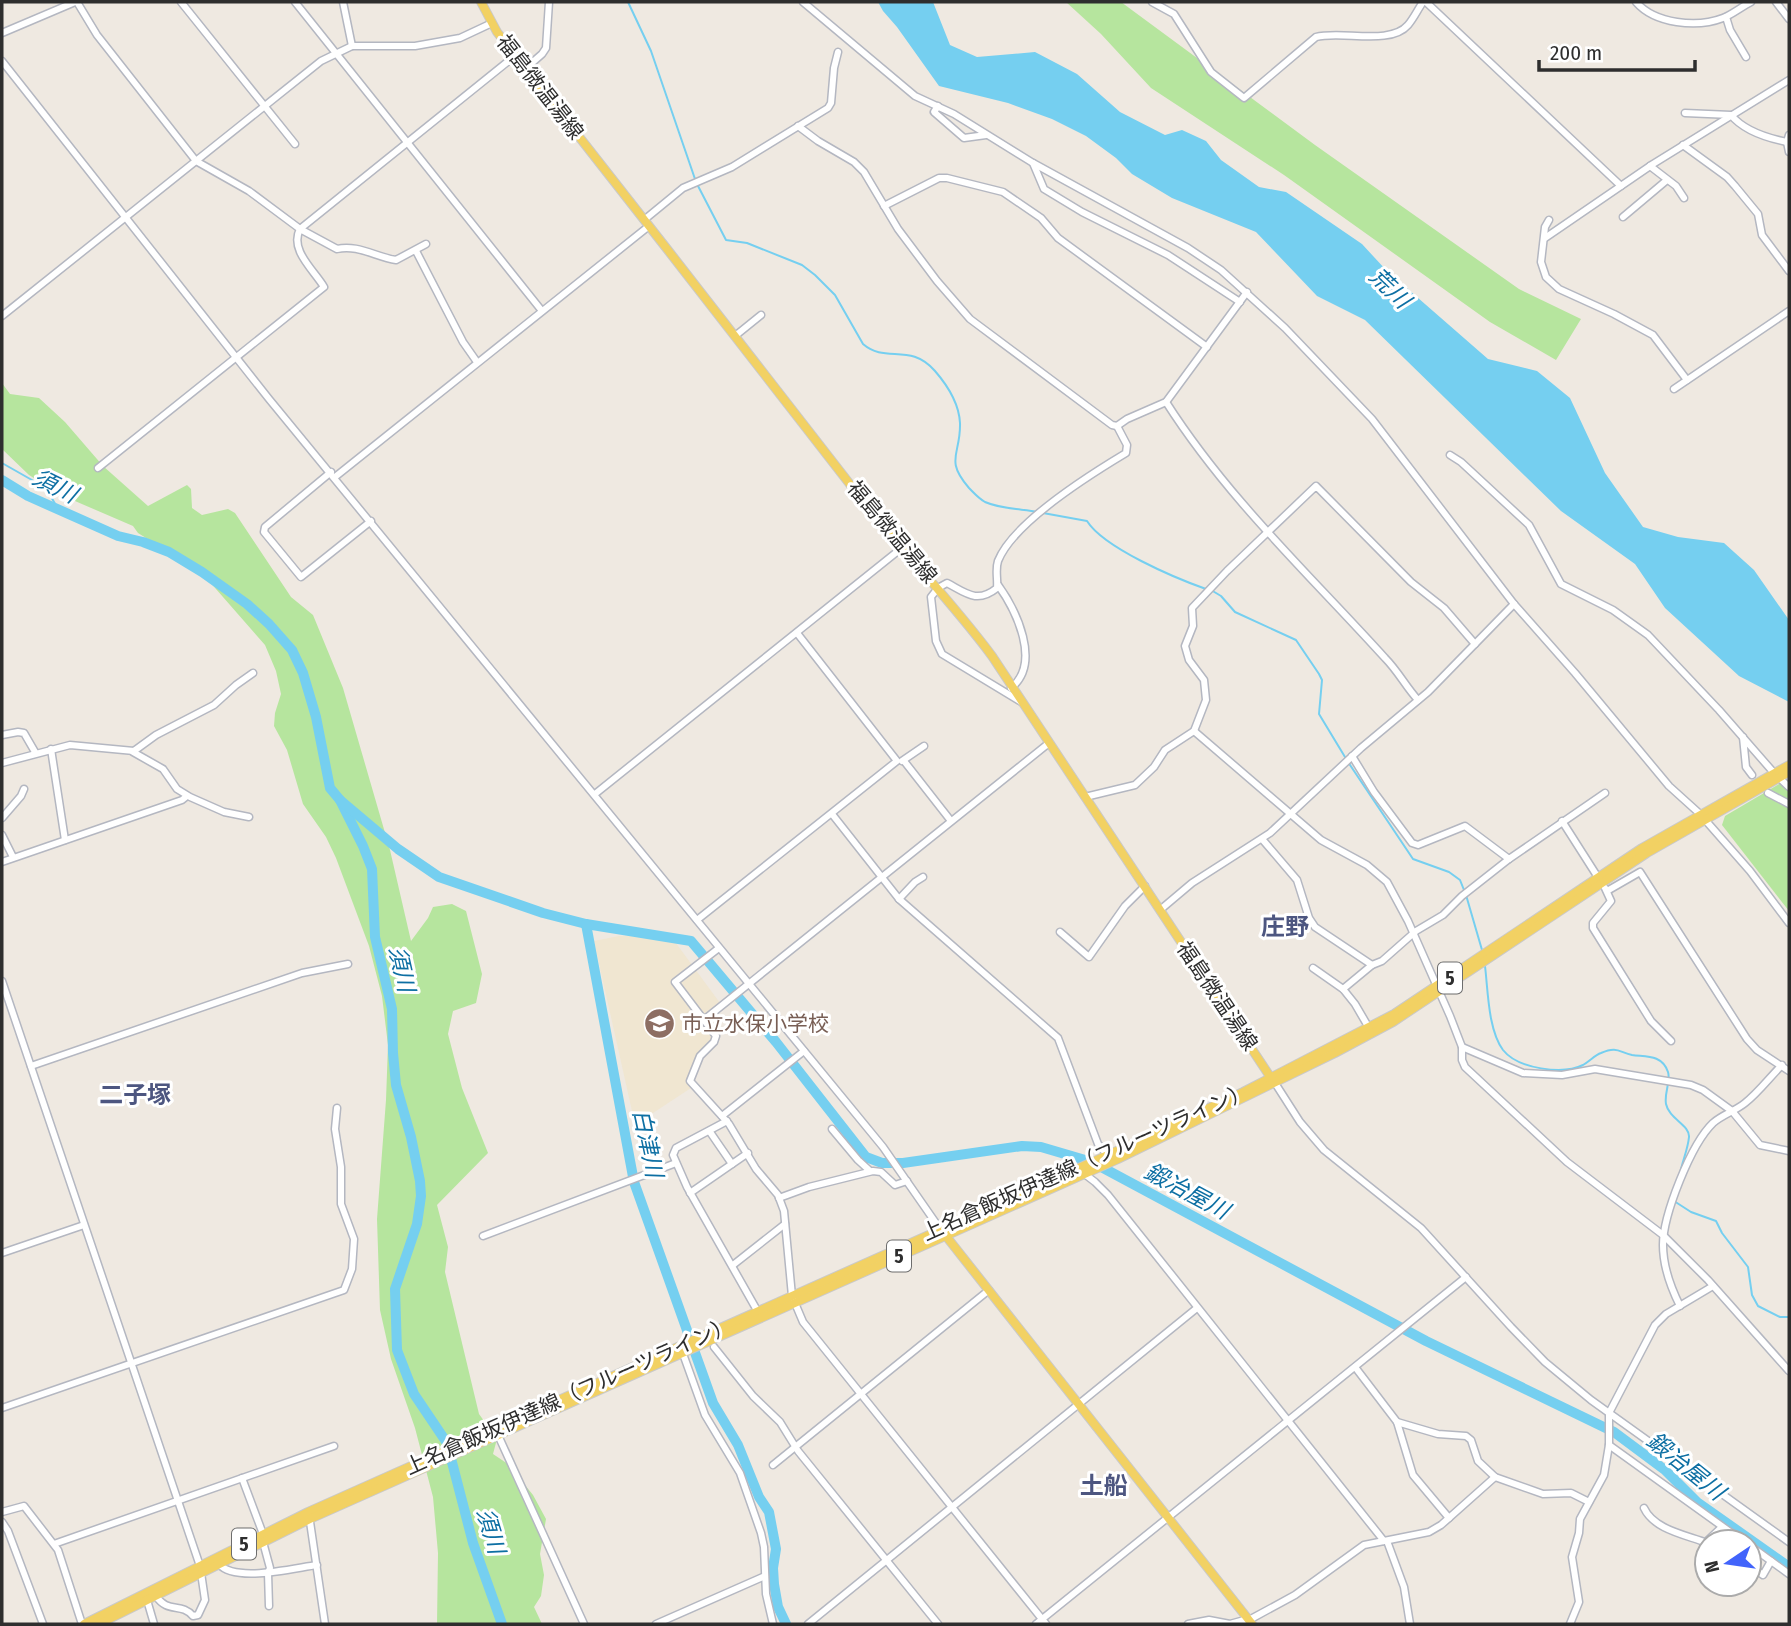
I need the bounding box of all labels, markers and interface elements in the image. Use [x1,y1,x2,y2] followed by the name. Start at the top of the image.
[1539,28,1695,72] scale bar
[491,29,589,145] street label: 福島微温湯線
[1550,40,1602,66] text: 200 m
[1364,262,1418,316] water label: 荒川
[28,463,85,510] water label: 須川
[842,475,942,589] street label: 福島微温湯線
[1261,913,1309,941] district label: 庄野
[1171,937,1263,1055] street label: 福島微温湯線
[383,943,421,997] water label: 須川
[1438,962,1462,994] road number: 5
[642,1007,676,1041] school or university icon: 市立水保小学校
[682,1011,829,1037] place label: 市立水保小学校
[918,1078,1254,1246] street label: 上名倉飯坂伊達線（フルーツライン）
[99,1081,171,1109] district label: 二子塚
[627,1106,669,1183] water label: 白津川
[1140,1157,1237,1226] water label: 鍛冶屋川
[887,1240,911,1272] road number: 5
[401,1312,737,1480] street label: 上名倉飯坂伊達線（フルーツライン）
[1641,1426,1733,1508] water label: 鍛冶屋川
[1080,1472,1128,1500] district label: 土船
[471,1505,512,1560] water label: 須川
[232,1528,256,1560] road number: 5
[1693,1528,1763,1598] north arrow
[1699,1559,1724,1575] text: N

